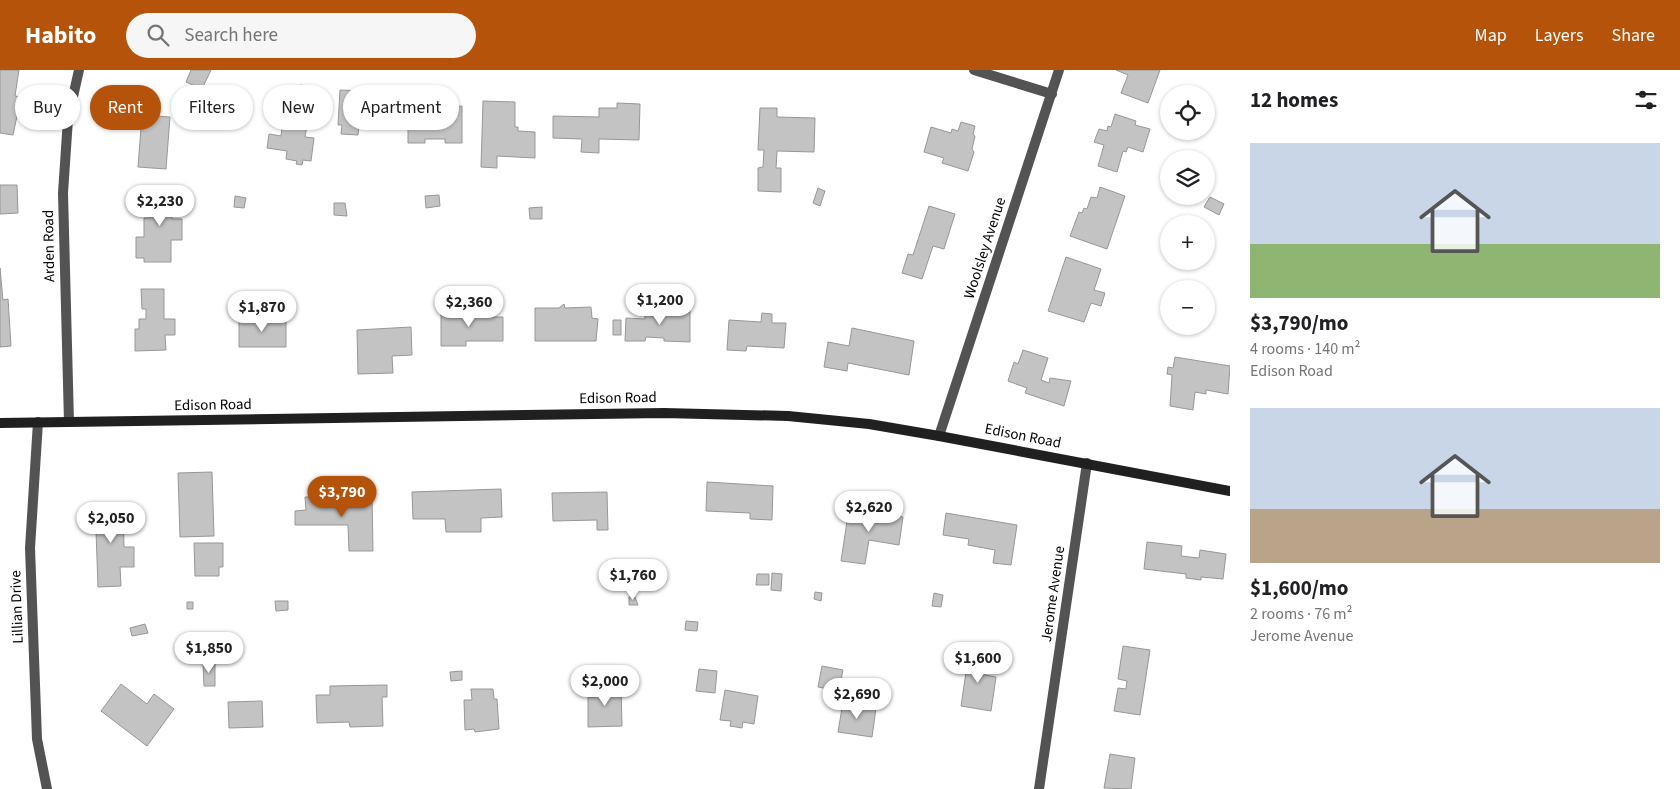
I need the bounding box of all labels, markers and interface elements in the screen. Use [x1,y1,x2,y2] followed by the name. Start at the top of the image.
[126,13,476,58] search box
[25,18,96,53] text: Habito
[144,21,172,49] icon: search
[184,22,278,49] text: Search here
[1475,23,1507,48] text: Map
[1535,23,1584,48] text: Layers
[1612,23,1655,48] text: Share
[15,85,80,130] chip: Buy
[90,85,161,130] chip: Rent
[171,85,253,130] chip: Filters
[263,85,333,130] chip: New
[343,85,459,130] chip: Apartment
[1160,85,1215,335] map controls
[1160,85,1215,140] button: locate
[1250,85,1338,115] text: 12 homes
[1632,86,1660,114] icon: filters
[1160,150,1215,205] button: layers
[1410,176,1500,266] icon: home
[119,184,201,227] pin: $2,230
[136,190,184,212] text: $2,230
[959,194,1011,302] street label: Woolsley Avenue
[38,210,60,282] street label: Arden Road
[1160,215,1215,270] button: +
[1160,280,1215,335] button: −
[619,284,701,326] pin: $1,200
[428,286,510,328] pin: $2,360
[636,289,684,311] text: $1,200
[221,290,303,333] pin: $1,870
[445,291,493,313] text: $2,360
[238,296,286,318] text: $1,870
[1250,308,1349,338] text: $3,790/mo
[1250,338,1360,360] text: 4 rooms · 140 m²
[1250,360,1333,382] text: Edison Road
[579,387,657,409] street label: Edison Road
[174,394,252,416] street label: Edison Road
[983,418,1063,454] street label: Edison Road
[1410,441,1500,531] icon: home
[301,476,383,518] pin: $3,790
[318,481,366,503] text: $3,790
[828,490,910,533] pin: $2,620
[845,496,893,518] text: $2,620
[70,502,152,544] pin: $2,050
[87,507,135,529] text: $2,050
[1036,545,1070,643] street label: Jerome Avenue
[592,558,674,601] pin: $1,760
[609,564,657,586] text: $1,760
[5,570,29,644] street label: Lillian Drive
[1250,573,1349,603] text: $1,600/mo
[1250,603,1352,625] text: 2 rooms · 76 m²
[1250,625,1353,647] text: Jerome Avenue
[168,632,250,674] pin: $1,850
[185,637,233,659] text: $1,850
[937,642,1019,684] pin: $1,600
[954,647,1002,669] text: $1,600
[564,664,646,707] pin: $2,000
[581,670,629,692] text: $2,000
[816,678,898,720] pin: $2,690
[833,683,881,705] text: $2,690

